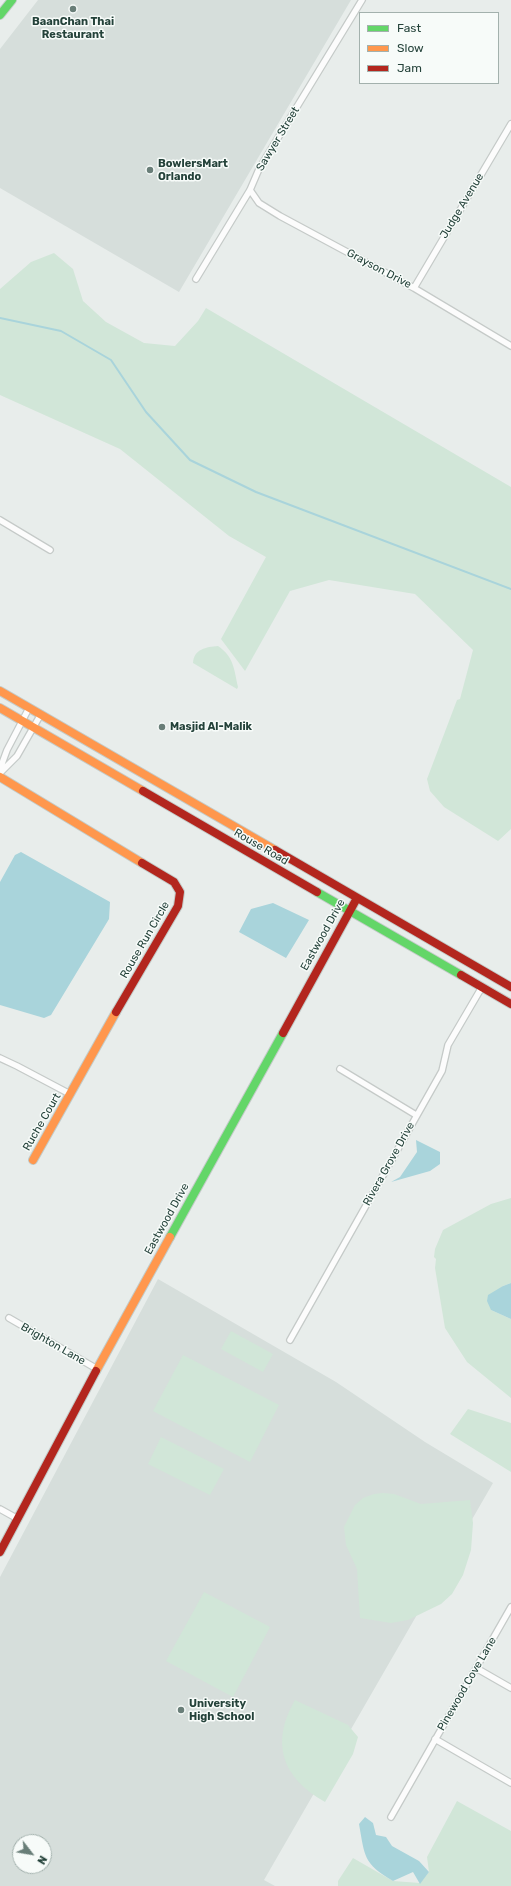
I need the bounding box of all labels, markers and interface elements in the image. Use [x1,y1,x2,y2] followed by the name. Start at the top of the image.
[68,4,78,14] marker: BaanChan Thai Restaurant
[359,12,499,84] legend
[32,15,114,41] place label: BaanChan Thai Restaurant
[397,21,421,35] text: Fast
[397,41,424,55] text: Slow
[397,61,422,75] text: Jam
[254,105,302,173] street label: Sawyer Street
[158,157,228,183] place label: BowlersMart Orlando
[145,165,155,175] marker: BowlersMart Orlando
[437,171,487,241] street label: Judge Avenue
[344,246,414,292] street label: Grayson Drive
[170,720,252,734] place label: Masjid Al-Malik
[157,722,167,732] marker: Masjid Al-Malik
[231,826,291,868] street label: Rouse Road
[298,897,348,973] street label: Eastwood Drive
[118,899,172,981] street label: Rouse Run Circle
[20,1091,64,1153] street label: Ruche Court
[361,1120,417,1208] street label: Rivera Grove Drive
[142,1181,192,1257] street label: Eastwood Drive
[18,1320,88,1368] street label: Brighton Lane
[435,1635,499,1733] street label: Pinewood Cove Lane
[189,1697,254,1723] place label: University High School
[176,1705,186,1715] marker: University High School
[12,1834,52,1874] north arrow
[34,1853,49,1867] text: N

